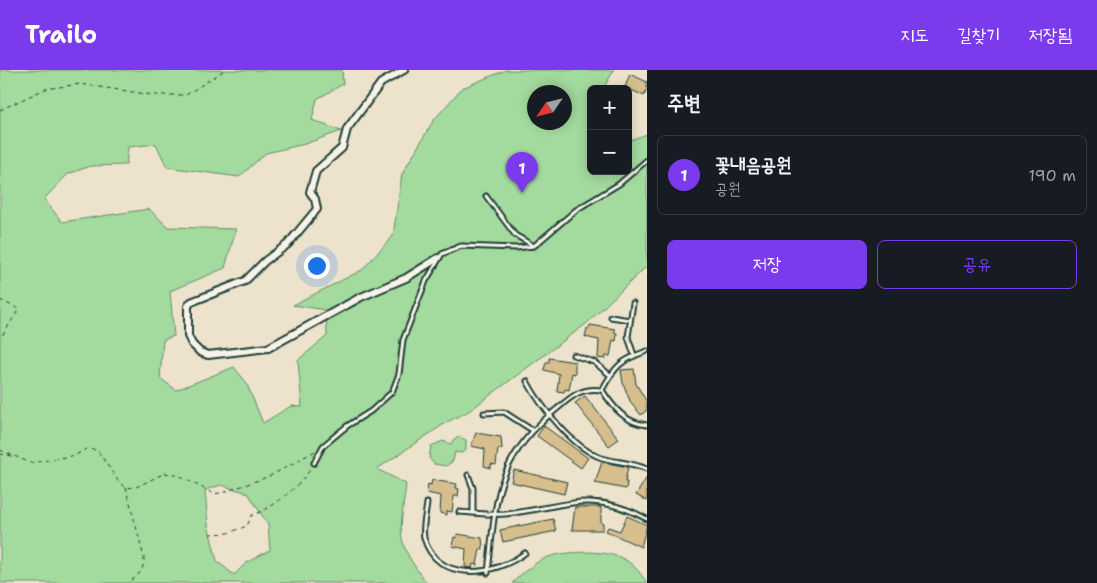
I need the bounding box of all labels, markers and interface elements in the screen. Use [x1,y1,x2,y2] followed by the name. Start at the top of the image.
[25,19,97,51] text: Trailo
[900,23,929,47] text: 지도
[957,23,1001,47] text: 길찾기
[1029,23,1072,47] text: 저장됨
[527,85,572,130] north arrow
[587,85,632,175] map controls
[587,85,632,130] button: +
[667,89,701,117] text: 주변
[587,130,632,175] button: −
[506,152,538,193] pin: 1
[715,152,791,177] text: 꽃내음공원
[680,165,688,186] text: 1
[1029,165,1076,186] text: 190 m
[715,178,741,199] text: 공원
[667,240,867,289] button: 저장
[877,240,1077,289] button: 공유
[304,253,330,279] your location

